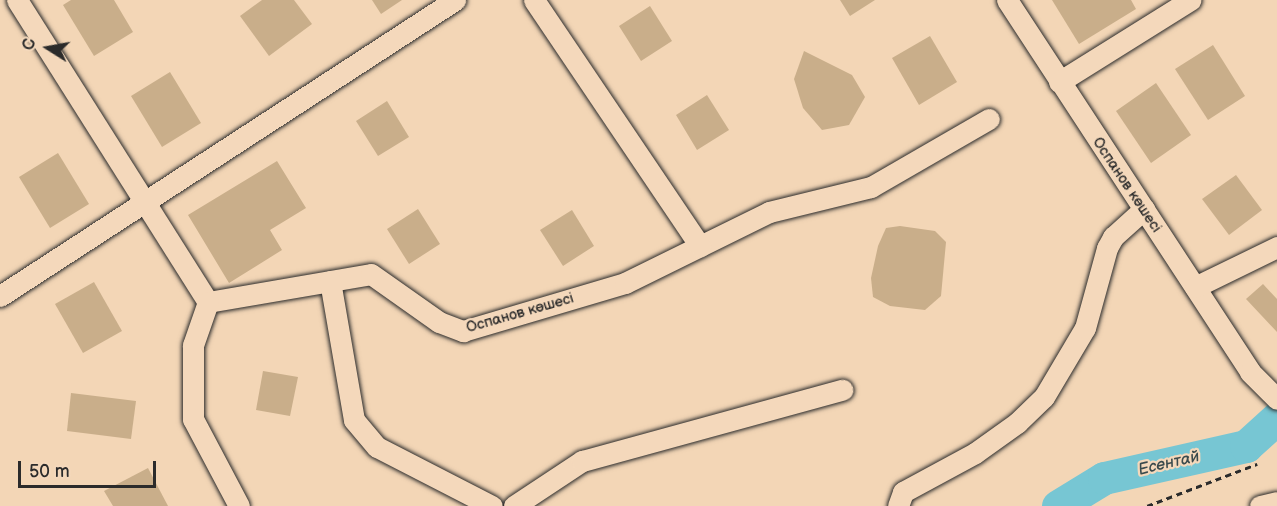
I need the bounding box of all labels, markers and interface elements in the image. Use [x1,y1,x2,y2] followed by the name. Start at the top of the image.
[18,18,78,78] north arrow
[19,37,40,52] text: С
[1089,134,1165,236] street label: Оспанов көшесі
[464,289,576,337] street label: Оспанов көшесі
[1136,448,1202,480] water label: Есентай
[21,449,159,487] scale bar
[29,461,70,482] text: 50 m

